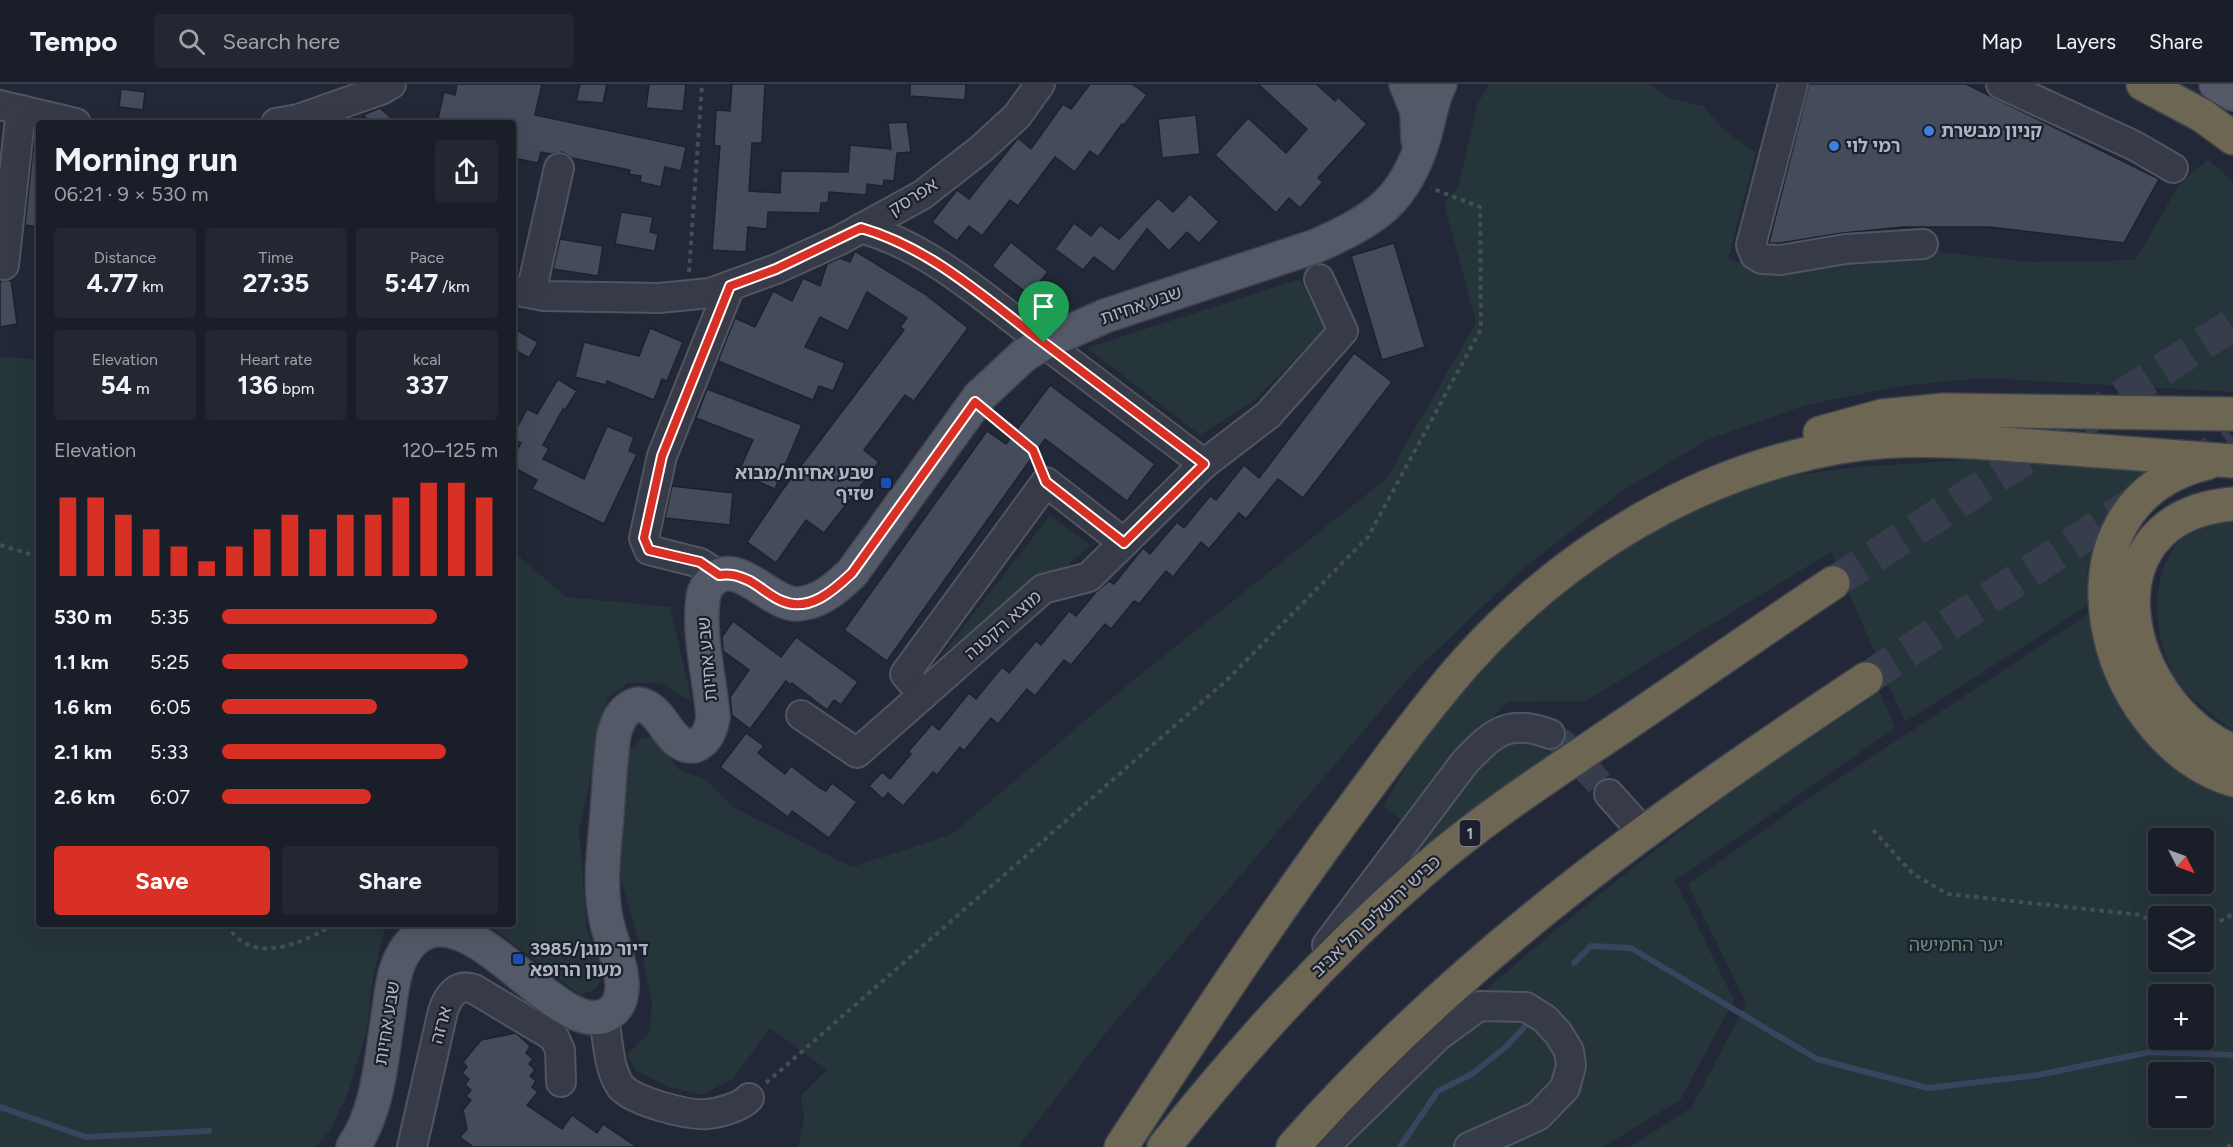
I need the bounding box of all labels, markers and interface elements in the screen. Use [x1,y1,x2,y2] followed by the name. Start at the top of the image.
[154,14,574,68] search box
[30,24,118,58] text: Tempo
[175,25,208,58] icon: search
[223,28,340,55] text: Search here
[1982,29,2022,54] text: Map
[2055,29,2116,54] text: Layers
[2149,29,2203,54] text: Share
[1941,120,2042,142] place label: קניון מבשרת
[1922,124,1936,138] marker: קניון מבשרת
[1846,135,1900,157] place label: רמי לוי
[1827,139,1841,153] marker: רמי לוי
[54,140,238,179] text: Morning run
[435,140,498,203] button: share
[884,173,942,221] street label: אפרסק
[54,182,208,206] text: 06:21 · 9 × 530 m
[94,248,156,267] text: Distance
[259,248,293,267] text: Time
[410,248,444,267] text: Pace
[86,267,138,299] text: 4.77
[243,267,309,299] text: 27:35
[384,267,438,299] text: 5:47
[138,277,164,296] text: km
[438,277,470,296] text: /km
[1018,281,1069,343] pin
[1097,281,1185,329] street label: שבע אחיות
[1027,290,1060,323] icon: arrive
[92,350,158,369] text: Elevation
[240,350,312,369] text: Heart rate
[413,350,441,369] text: kcal
[100,369,132,401] text: 54
[238,369,278,401] text: 136
[405,369,449,401] text: 337
[132,379,150,398] text: m
[278,379,314,398] text: bpm
[54,438,136,462] text: Elevation
[402,438,498,462] text: 120–125 m
[735,462,874,505] place label: שבע אחיות/מבוא שזיף
[879,476,893,490] marker: שבע אחיות/מבוא שזיף
[960,585,1046,664] street label: מוצא הקטנה
[54,605,112,629] text: 530 m
[150,605,189,629] text: 5:35
[692,616,722,702] street label: שבע אחיות
[54,650,109,674] text: 1.1 km
[150,650,189,674] text: 5:25
[54,695,112,719] text: 1.6 km
[150,695,191,719] text: 6:05
[54,740,112,764] text: 2.1 km
[150,740,188,764] text: 5:33
[54,785,115,809] text: 2.6 km
[150,785,190,809] text: 6:07
[1460,820,1480,846] road number: 1
[2148,828,2214,894] north arrow
[2148,828,2214,1128] map controls
[54,846,270,915] button: Save
[282,846,498,915] button: Share
[1307,850,1445,982] street label: כביש ירושלים תל אביב
[2148,906,2214,972] button: layers
[1909,934,2003,956] park label: יער החמישה
[530,938,648,981] place label: 3985/דיור מוגן מעון הרופא
[511,952,525,966] marker: 3985/דיור מוגן מעון הרופא
[370,980,404,1066] street label: שבע אחיות
[2148,984,2214,1050] button: +
[425,1004,457,1046] street label: ארזה
[2148,1062,2214,1128] button: −

